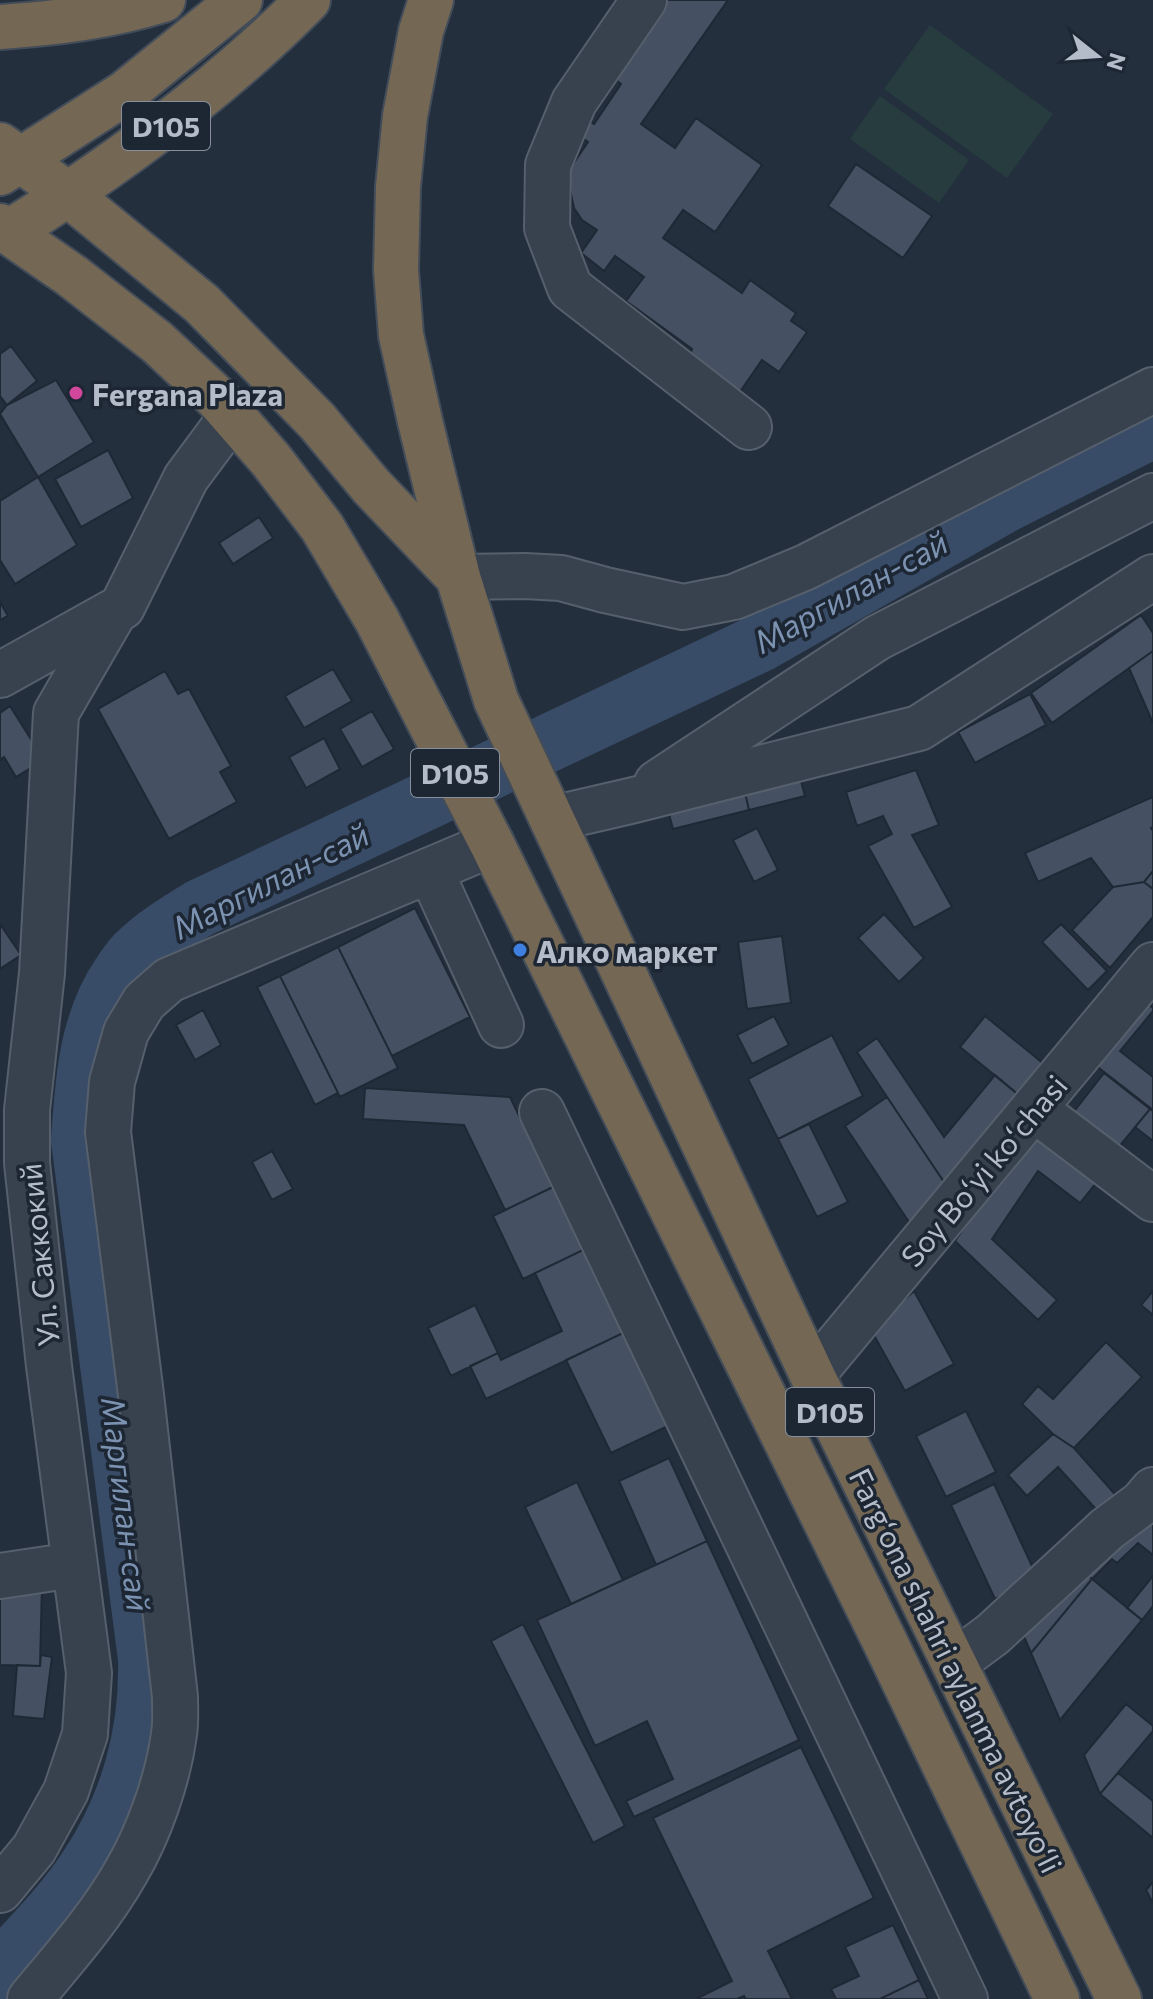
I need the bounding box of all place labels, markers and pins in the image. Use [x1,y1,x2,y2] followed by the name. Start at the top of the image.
[92,375,283,412] place label: Fergana Plaza
[67,384,85,402] marker: Fergana Plaza
[536,932,718,969] place label: Алко маркет
[511,941,529,959] marker: Алко маркет

